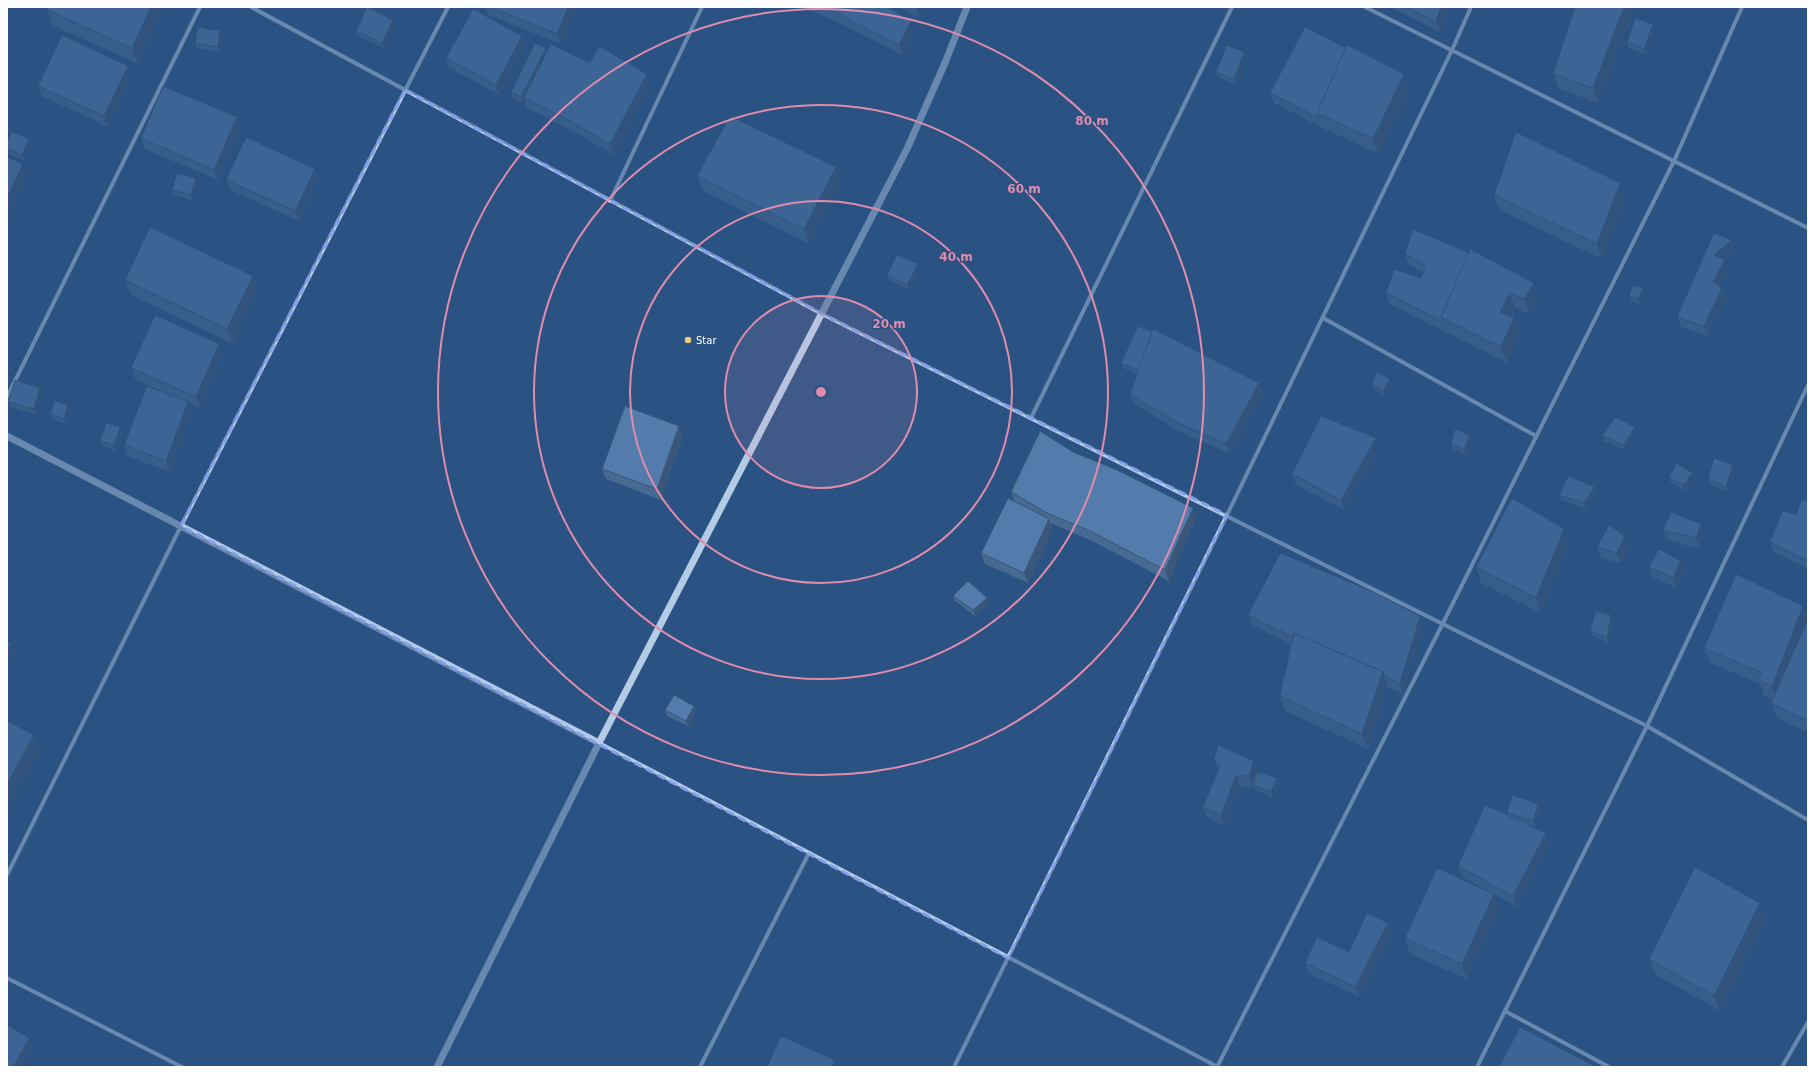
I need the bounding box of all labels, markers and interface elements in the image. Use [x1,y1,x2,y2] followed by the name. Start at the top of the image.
[1075,114,1109,128] text: 80 m
[1007,182,1041,196] text: 60 m
[939,250,973,264] text: 40 m
[872,317,906,331] text: 20 m
[683,335,693,345] marker: Star
[696,335,717,346] place label: Star
[814,385,828,399] centre of rings

